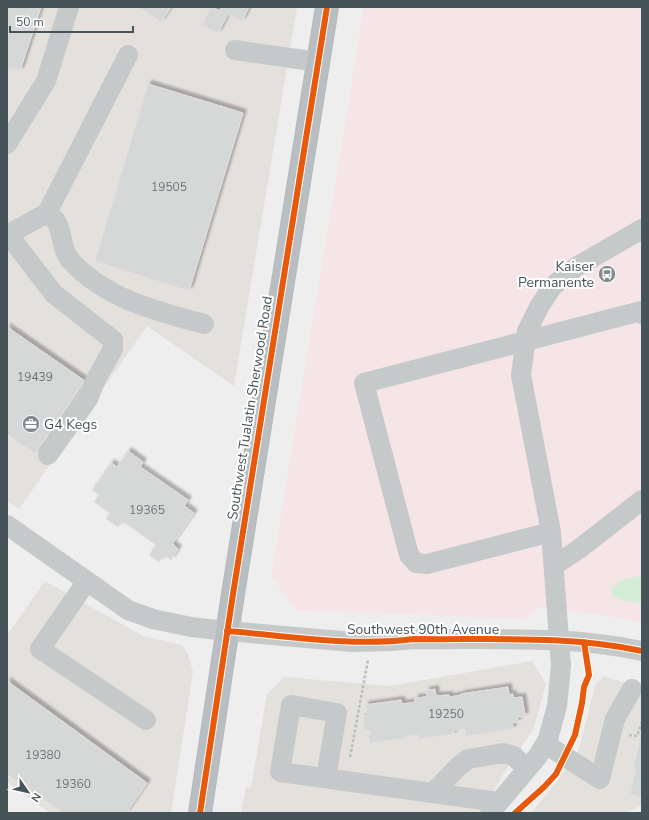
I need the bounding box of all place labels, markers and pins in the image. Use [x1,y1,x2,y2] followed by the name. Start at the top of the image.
[518,257,594,292] place label: Kaiser Permanente
[597,264,617,284] bus stop icon: Kaiser Permanente
[21,414,41,434] office icon: G4 Kegs
[44,415,97,434] place label: G4 Kegs

